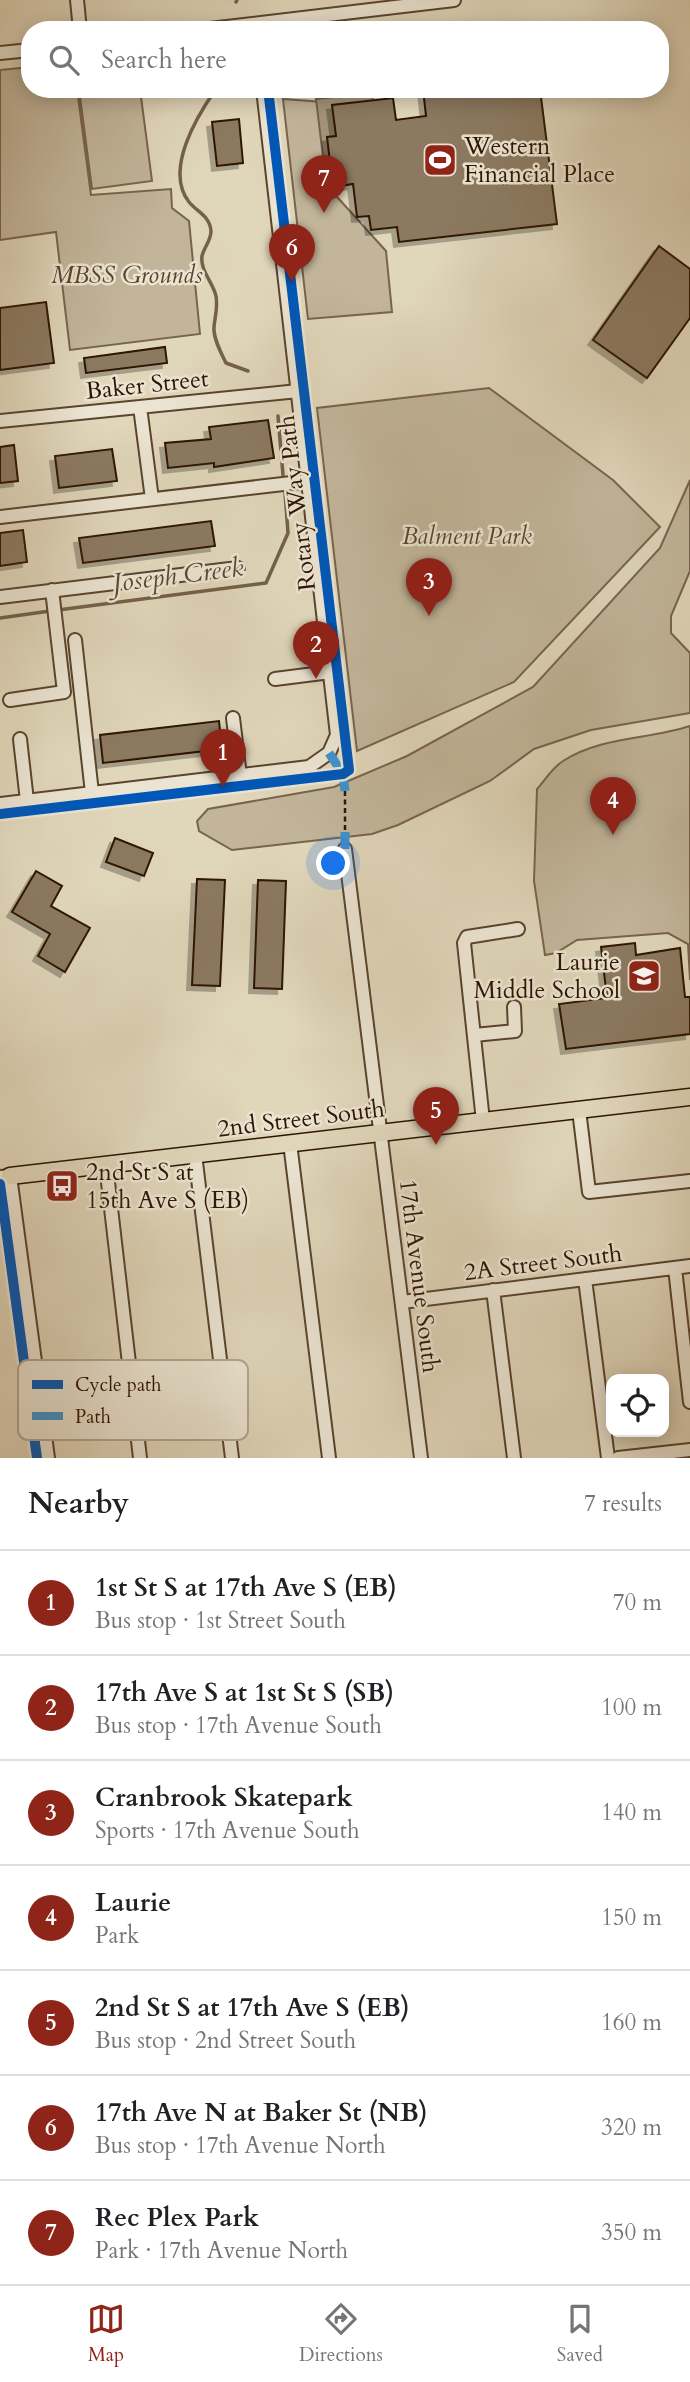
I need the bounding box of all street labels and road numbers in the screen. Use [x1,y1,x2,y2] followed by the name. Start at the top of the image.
[84,362,210,408] street label: Baker Street
[270,413,324,593] street label: Rotary Way Path
[215,1092,387,1146] street label: 2nd Street South
[391,1177,447,1375] street label: 17th Avenue South
[462,1237,624,1289] street label: 2A Street South

